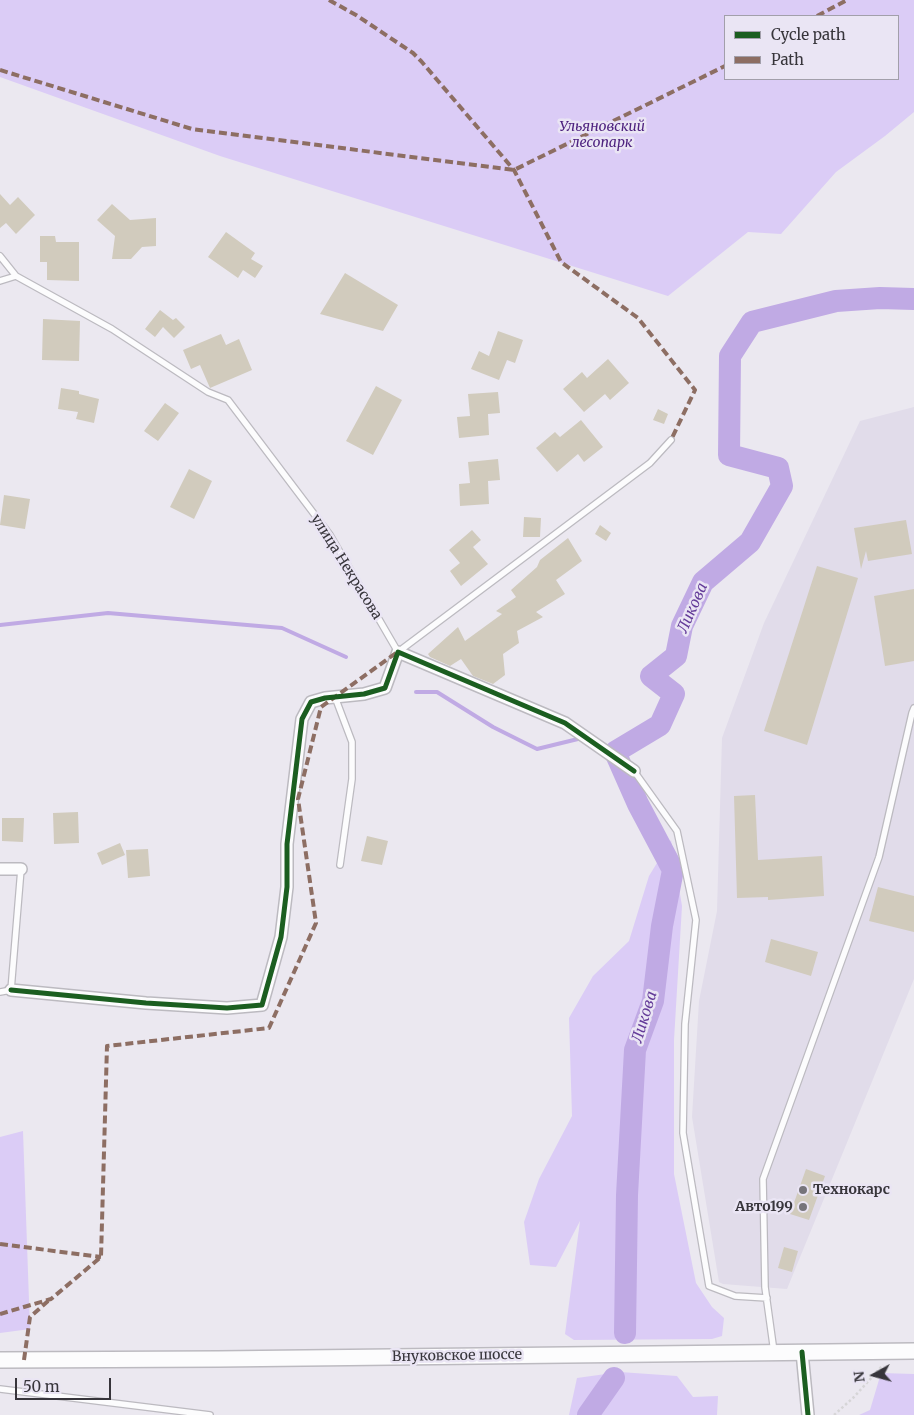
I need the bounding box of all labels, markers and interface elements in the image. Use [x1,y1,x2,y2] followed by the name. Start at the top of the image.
[724,15,899,80] legend
[771,25,846,44] text: Cycle path
[771,50,804,69] text: Path
[559,119,645,152] park label: Ульяновский лесопарк
[307,511,385,623] street label: улица Некрасова
[674,580,712,636] water label: Ликова
[629,989,661,1045] water label: Ликова
[813,1182,890,1198] place label: Технокарс
[797,1184,809,1196] marker: Технокарс
[735,1199,793,1215] place label: Авто199
[797,1201,809,1213] marker: Авто199
[392,1346,522,1366] street label: Внуковское шоссе
[849,1350,899,1400] north arrow
[18,1368,114,1400] scale bar
[850,1370,869,1383] text: N
[23,1377,60,1396] text: 50 m

